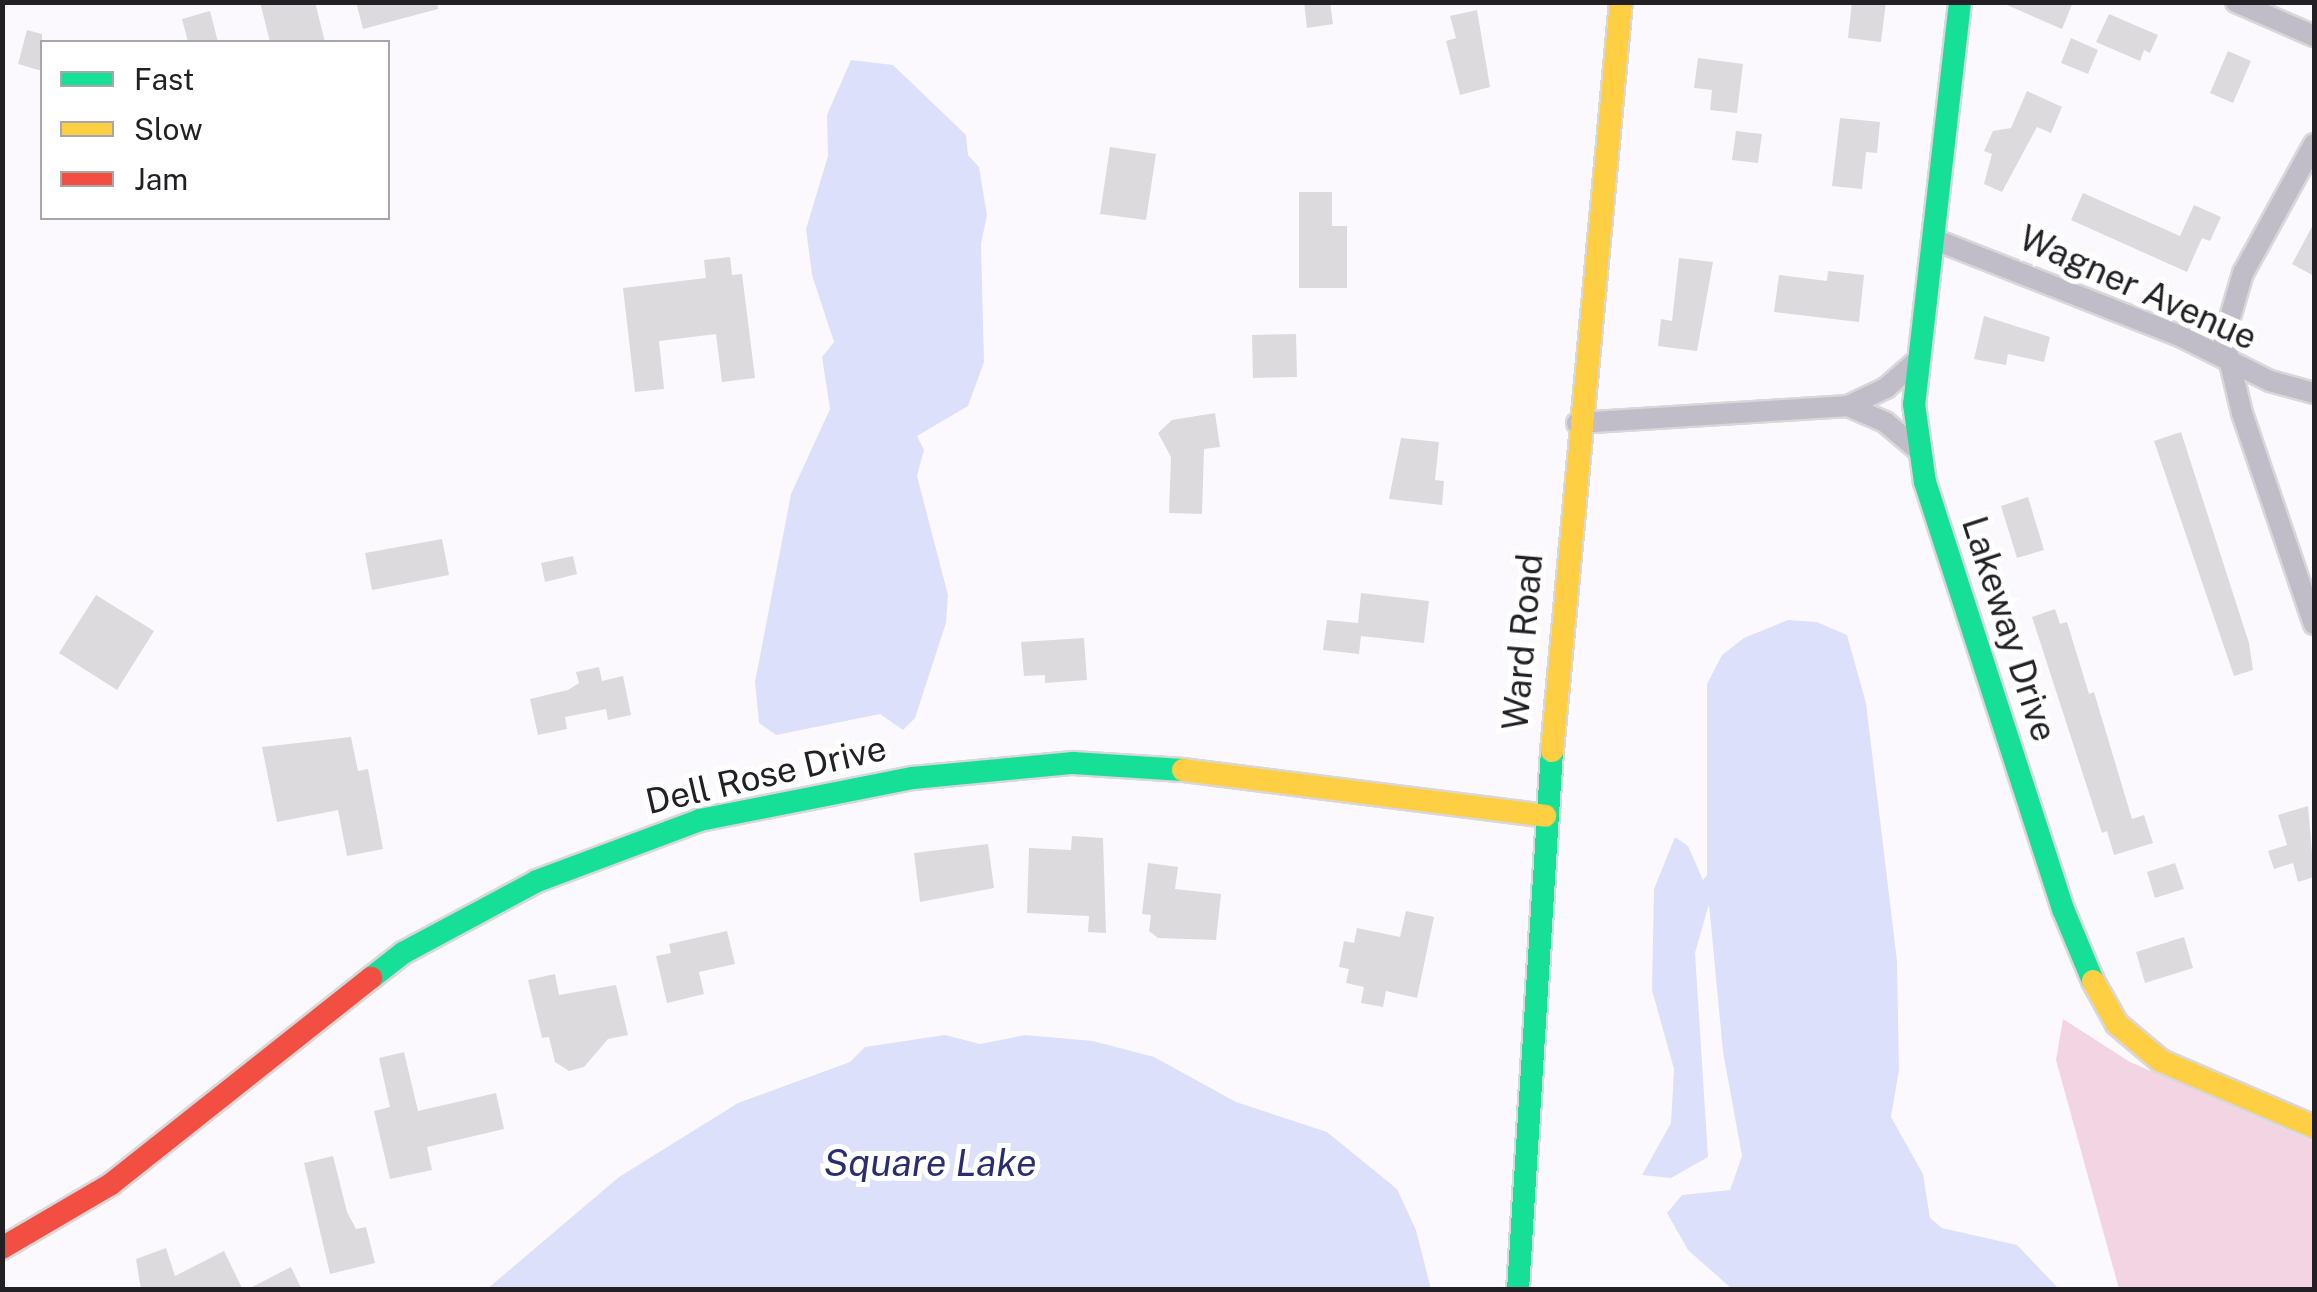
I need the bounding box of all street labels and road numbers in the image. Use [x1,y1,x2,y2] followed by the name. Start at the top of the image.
[2013,217,2263,359] street label: Wagner Avenue
[1953,511,2065,747] street label: Lakeway Drive
[1494,552,1552,732] street label: Ward Road
[642,727,890,823] street label: Dell Rose Drive

